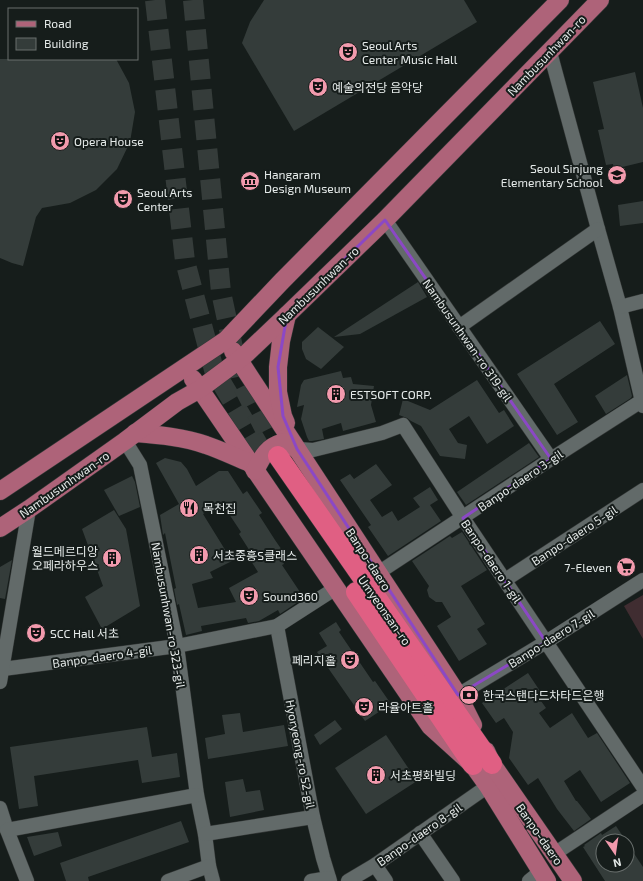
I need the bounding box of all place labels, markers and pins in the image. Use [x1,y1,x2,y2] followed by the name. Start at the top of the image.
[362,38,458,66] place label: Seoul Arts Center Music Hall
[337,41,359,63] theatre icon: Seoul Arts Center Music Hall
[307,76,329,98] theatre icon: 예술의전당 음악당
[332,80,423,94] place label: 예술의전당 음악당
[49,130,71,152] theatre icon: Opera House
[74,134,144,148] place label: Opera House
[501,161,603,189] place label: Seoul Sinjung Elementary School
[606,164,628,186] school or university icon: Seoul Sinjung Elementary School
[264,167,351,195] place label: Hangaram Design Museum
[239,170,261,192] museum icon: Hangaram Design Museum
[137,185,192,213] place label: Seoul Arts Center
[112,188,134,210] theatre icon: Seoul Arts Center
[325,383,347,405] building icon: ESTSOFT CORP.
[350,387,432,401] place label: ESTSOFT CORP.
[178,497,200,519] restaurant icon: 목천집
[203,501,236,515] place label: 목천집
[32,544,98,572] place label: 월드메르디앙 오페라하우스
[188,544,210,566] building icon: 서초중흥S클래스
[101,547,123,569] building icon: 월드메르디앙 오페라하우스
[213,548,297,562] place label: 서초중흥S클래스
[615,556,637,578] supermarket icon: 7-Eleven
[564,560,612,574] place label: 7-Eleven
[238,585,260,607] theatre icon: Sound360
[263,589,318,603] place label: Sound360
[25,622,47,644] theatre icon: SCC Hall 서초
[50,626,119,640] place label: SCC Hall 서초
[339,649,361,671] theatre icon: 페리지홀
[292,653,336,667] place label: 페리지홀
[458,684,480,706] bank icon: 한국스탠다드차타드은행
[483,688,604,702] place label: 한국스탠다드차타드은행
[353,696,375,718] theatre icon: 라율아트홀
[378,700,433,714] place label: 라율아트홀
[365,764,387,786] building icon: 서초평화빌딩
[390,768,456,782] place label: 서초평화빌딩

